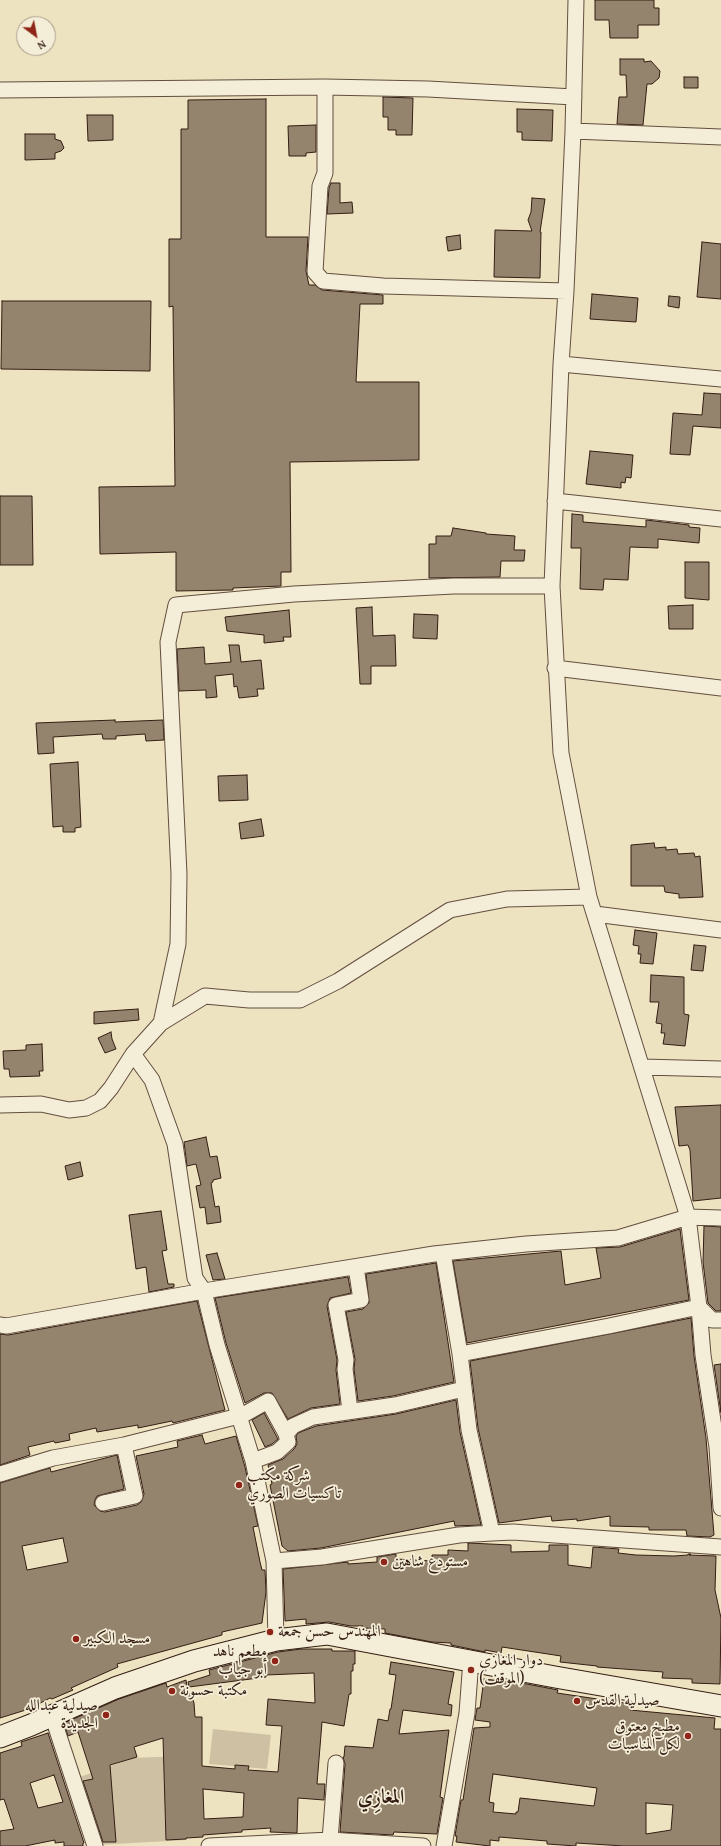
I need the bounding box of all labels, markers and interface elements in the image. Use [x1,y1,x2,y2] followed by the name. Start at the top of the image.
[16,16,56,56] north arrow
[34,37,49,54] text: N
[247,1466,341,1504] place label: شركة مكتب تاكسيات الصوري
[234,1480,244,1490] marker: شركة مكتب تاكسيات الصوري
[392,1552,468,1572] place label: مستودع شاهين
[379,1557,389,1567] marker: مستودع شاهين
[278,1622,381,1642] place label: المهندس حسن جمعة
[265,1627,275,1637] marker: المهندس حسن جمعة
[84,1629,150,1649] place label: مسجد الكبير
[71,1634,81,1644] marker: مسجد الكبير
[213,1642,267,1680] place label: مطعم ناهد أبو جياب
[479,1651,543,1689] place label: دوار المغازي (الموقف)
[270,1656,280,1666] marker: مطعم ناهد أبو جياب
[466,1665,476,1675] marker: دوار المغازي (الموقف)
[180,1681,247,1701] place label: مكتبة حسونة
[167,1686,177,1696] marker: مكتبة حسونة
[585,1691,660,1711] place label: صيدلية القدس
[25,1696,98,1734] place label: صيدلية عبدالله الجديدة
[572,1696,582,1706] marker: صيدلية القدس
[101,1710,111,1720] marker: صيدلية عبدالله الجديدة
[607,1717,680,1755] place label: مطبخ معتوق لكل المناسبات
[683,1731,693,1741] marker: مطبخ معتوق لكل المناسبات
[358,1786,404,1810] district label: المغازِي

